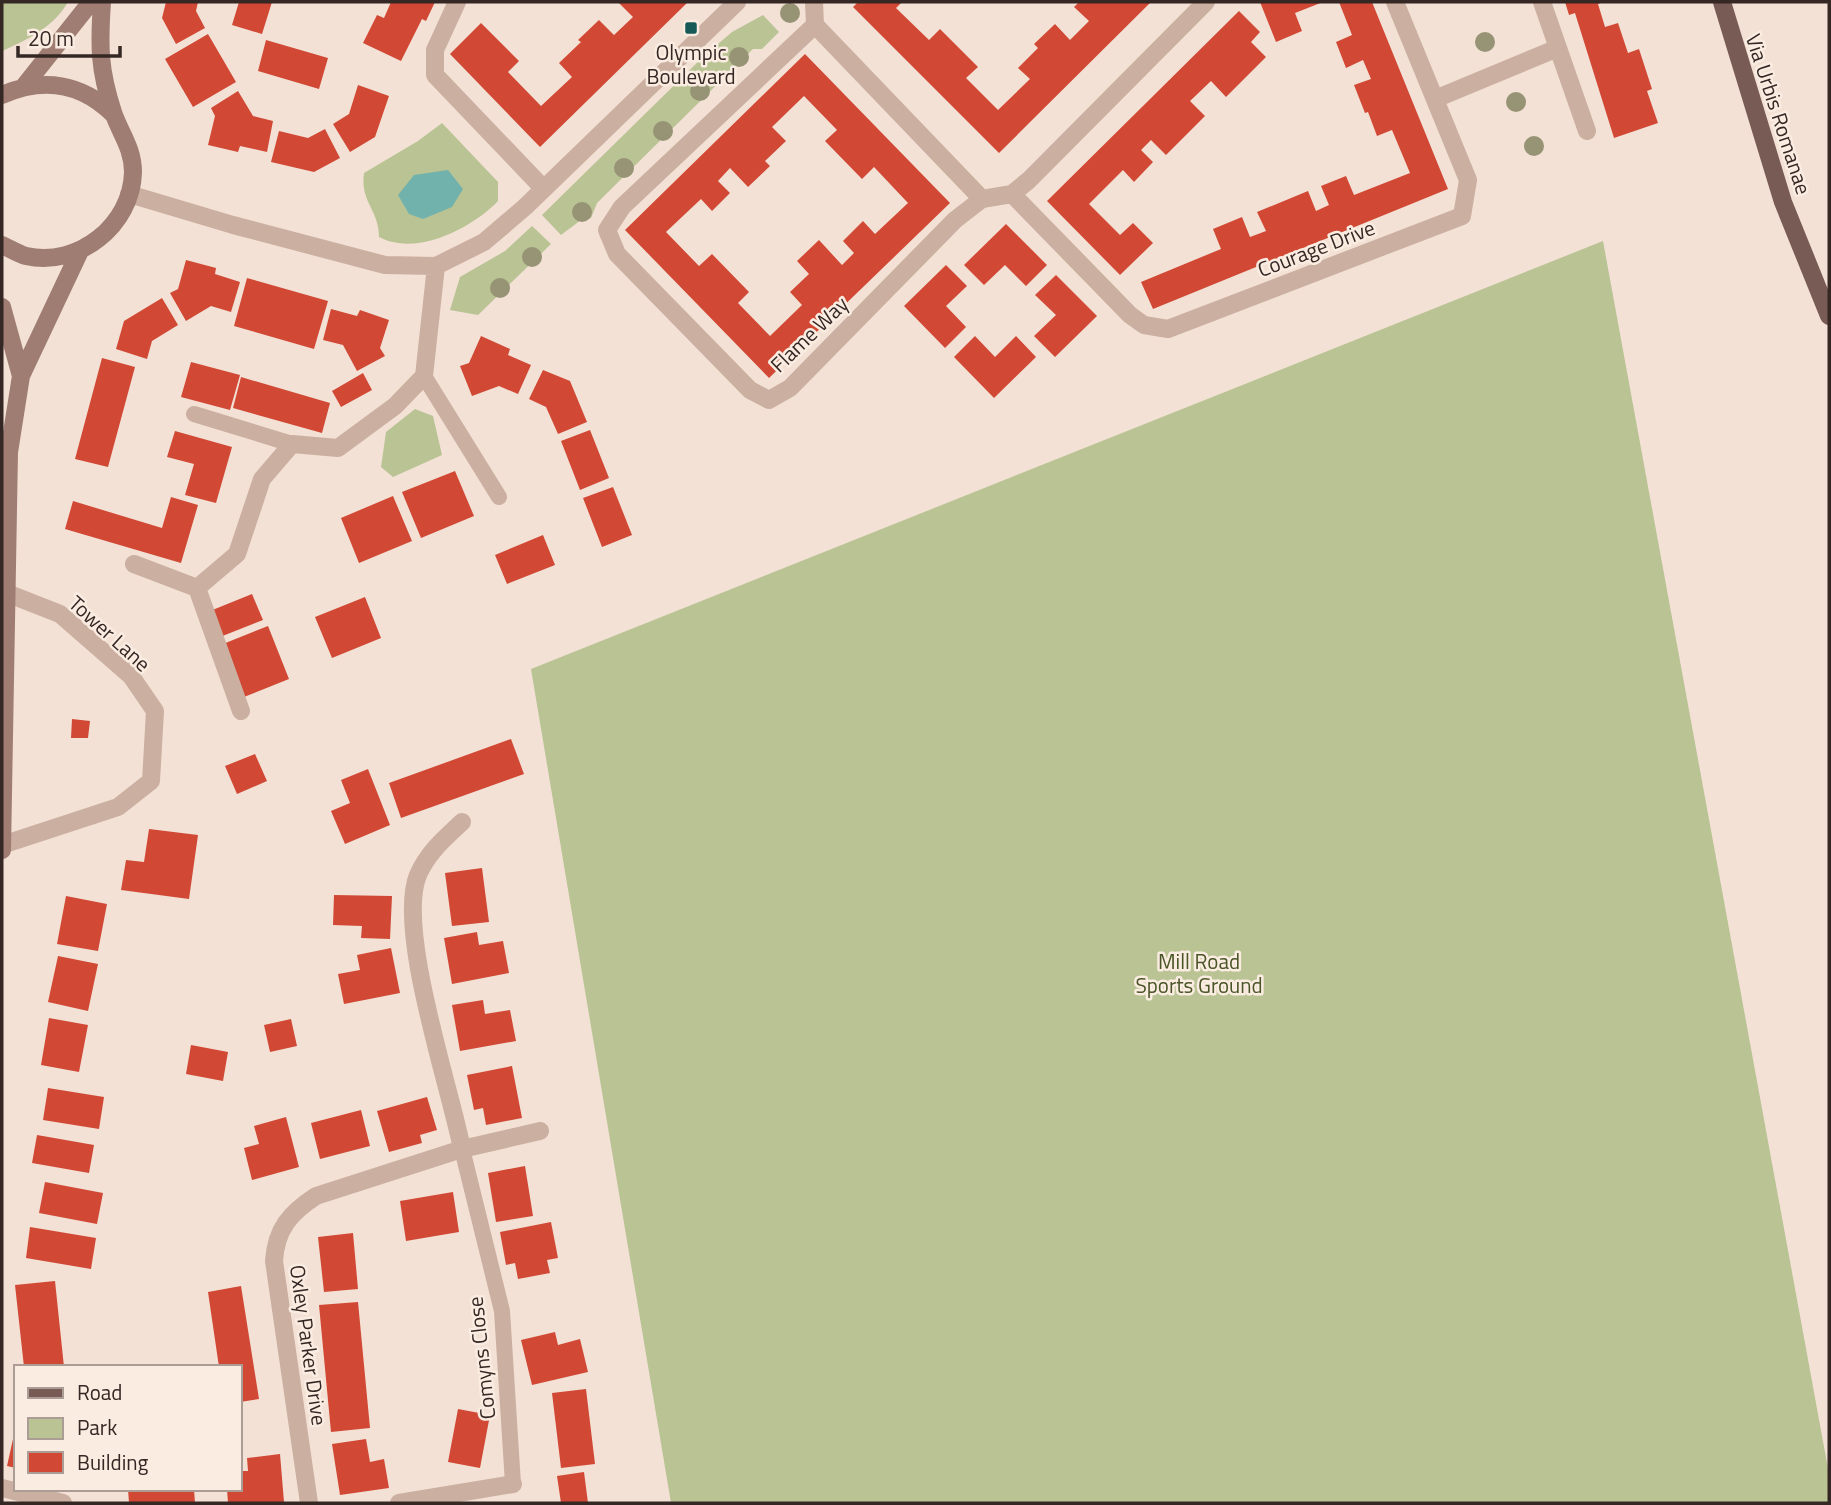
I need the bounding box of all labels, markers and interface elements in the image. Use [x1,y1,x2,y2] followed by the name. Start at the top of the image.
[18,14,119,58] scale bar
[683,20,699,36] marker: Olympic Boulevard
[28,22,74,54] text: 20 m
[1738,30,1820,198] street label: Via Urbis Romanae
[646,36,736,92] place label: Olympic Boulevard
[1253,211,1379,285] street label: Courage Drive
[763,288,855,380] street label: Flame Way
[62,587,158,679] street label: Tower Lane
[1135,945,1263,1001] park label: Mill Road Sports Ground
[282,1263,336,1427] street label: Oxley Parker Drive
[459,1295,503,1421] street label: Comyns Close
[14,1365,242,1491] legend
[77,1376,122,1408] text: Road
[77,1411,117,1443] text: Park
[77,1446,149,1478] text: Building

